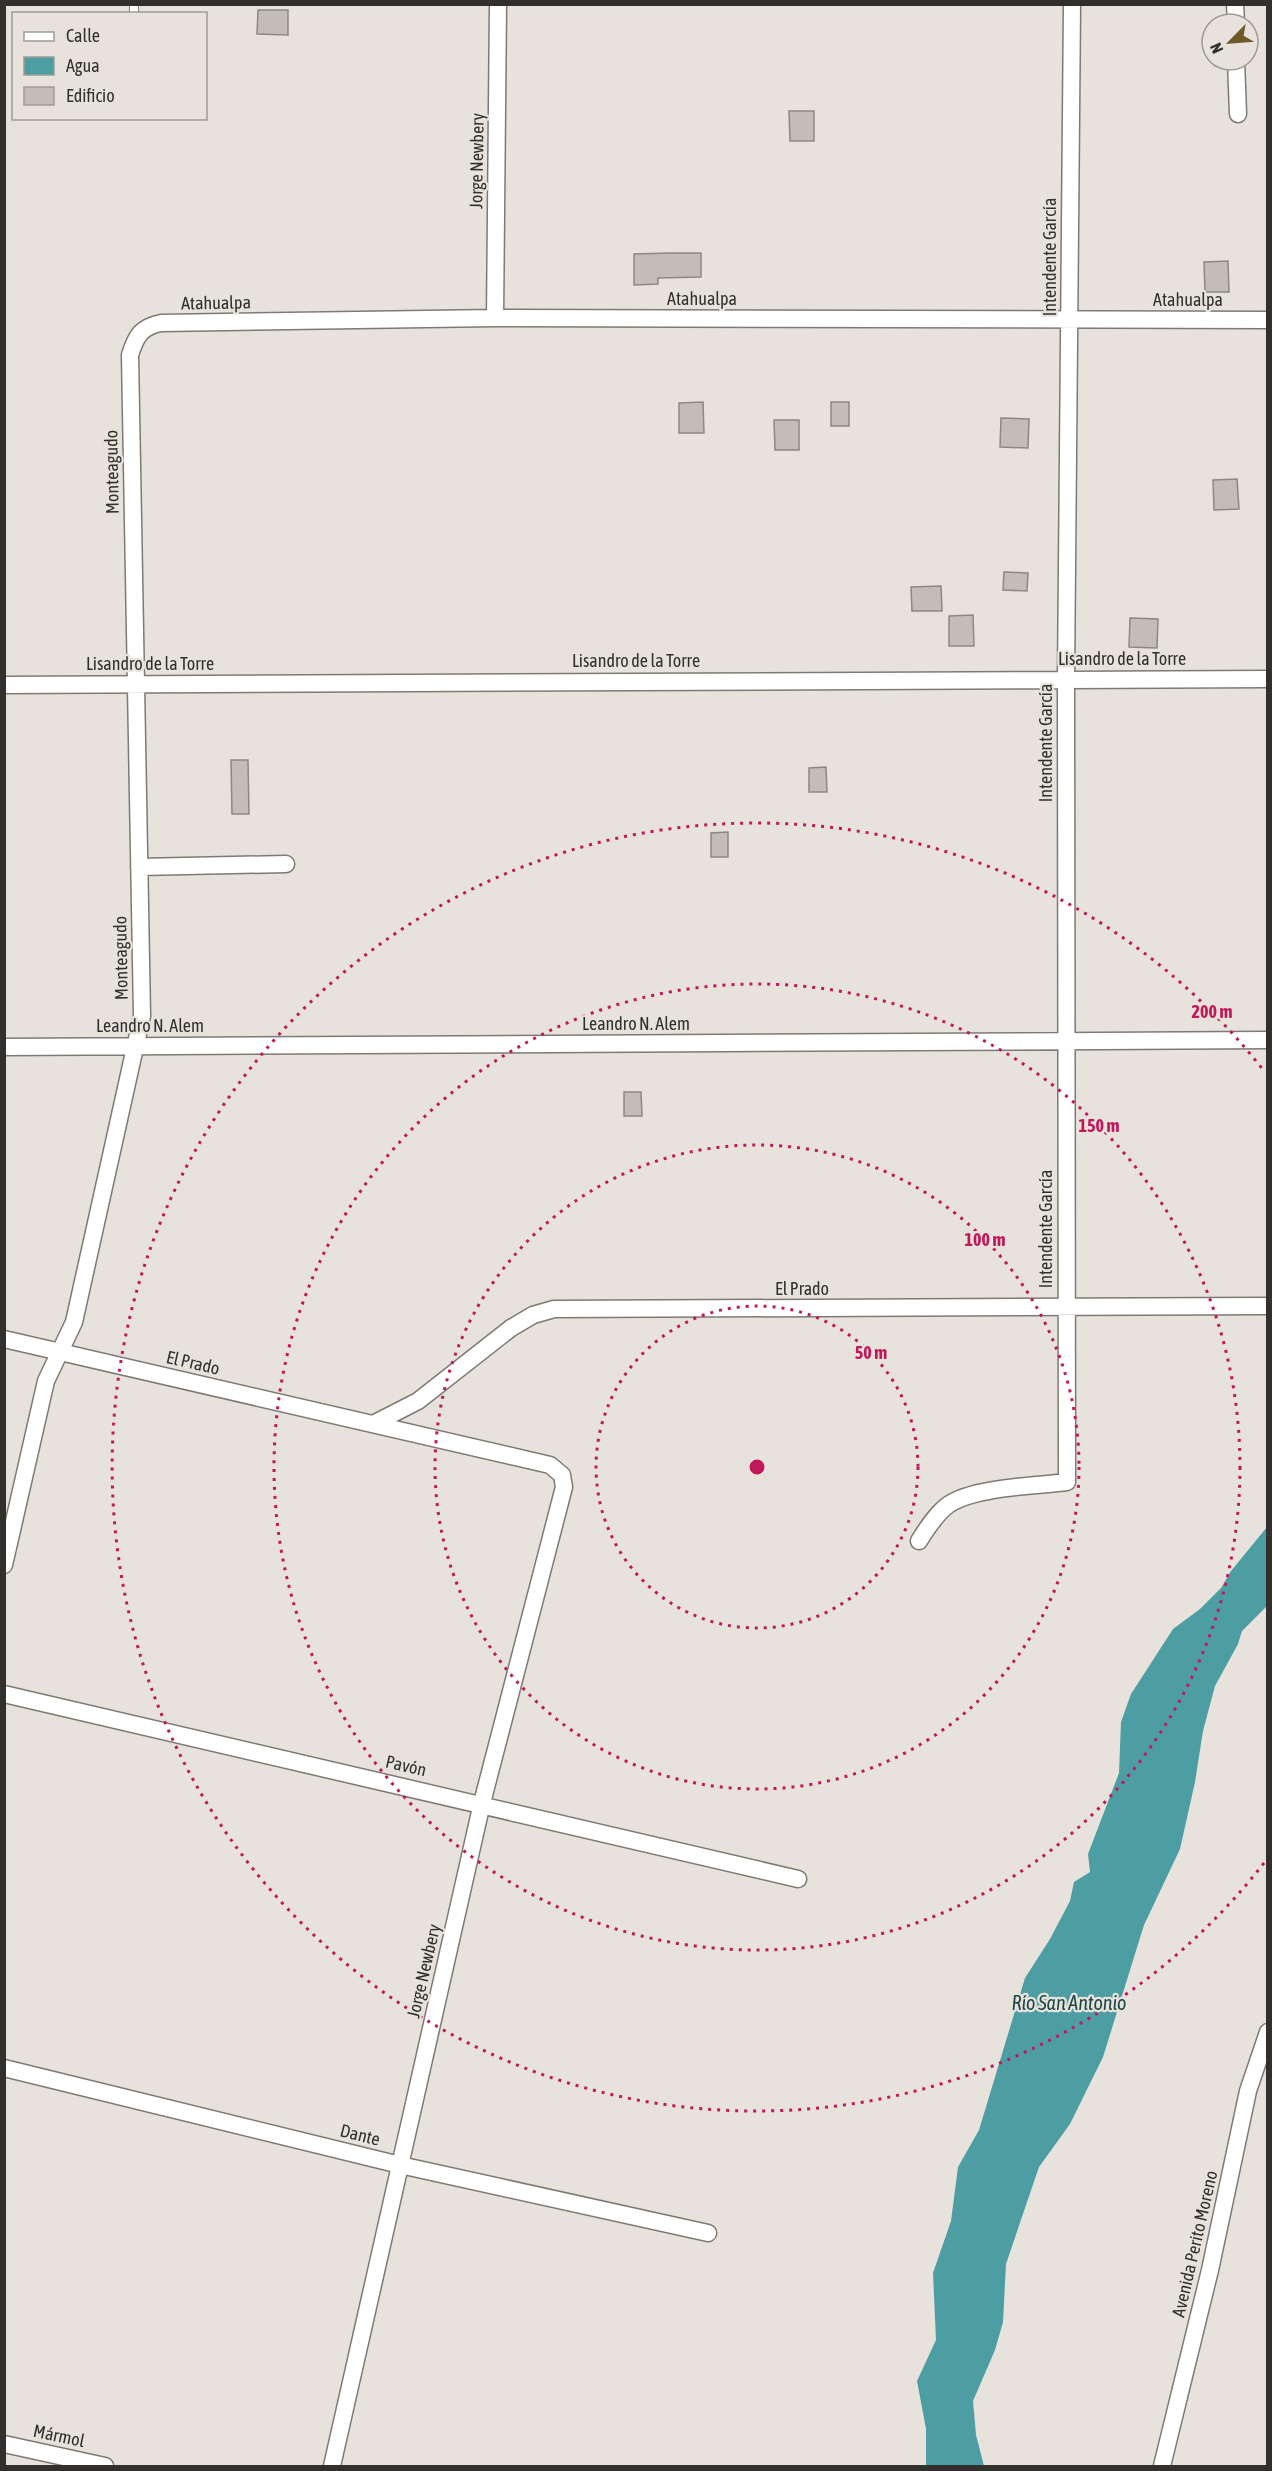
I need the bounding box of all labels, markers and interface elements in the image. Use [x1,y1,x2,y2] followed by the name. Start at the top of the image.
[12,12,207,120] legend
[1200,12,1260,72] north arrow
[66,25,100,46] text: Calle
[1206,40,1227,56] text: N
[66,55,100,76] text: Agua
[66,85,115,106] text: Edificio
[465,113,488,209] street label: Jorge Newbery
[1039,198,1060,316] street label: Intendente García
[667,288,737,309] street label: Atahualpa
[1153,289,1223,310] street label: Atahualpa
[181,291,251,314] street label: Atahualpa
[100,430,123,514] street label: Monteagudo
[1058,648,1186,669] street label: Lisandro de la Torre
[572,650,700,671] street label: Lisandro de la Torre
[86,653,214,674] street label: Lisandro de la Torre
[1035,684,1056,802] street label: Intendente García
[109,916,132,1000] street label: Monteagudo
[1192,1001,1232,1022] text: 200 m
[582,1013,690,1034] street label: Leandro N. Alem
[96,1015,204,1036] street label: Leandro N. Alem
[1079,1115,1119,1136] text: 150 m
[1035,1170,1056,1288] street label: Intendente García
[965,1229,1005,1250] text: 100 m
[775,1278,829,1299] street label: El Prado
[855,1342,887,1363] text: 50 m
[164,1346,222,1379] street label: El Prado
[747,1457,767,1477] centre of rings
[384,1751,429,1780] street label: Pavón
[403,1922,445,2020] street label: Jorge Newbery
[1011,1991,1127,2014] water label: Río San Antonio
[338,2119,382,2150] street label: Dante
[1167,2169,1222,2319] street label: Avenida Perito Moreno
[32,2420,87,2451] street label: Mármol

